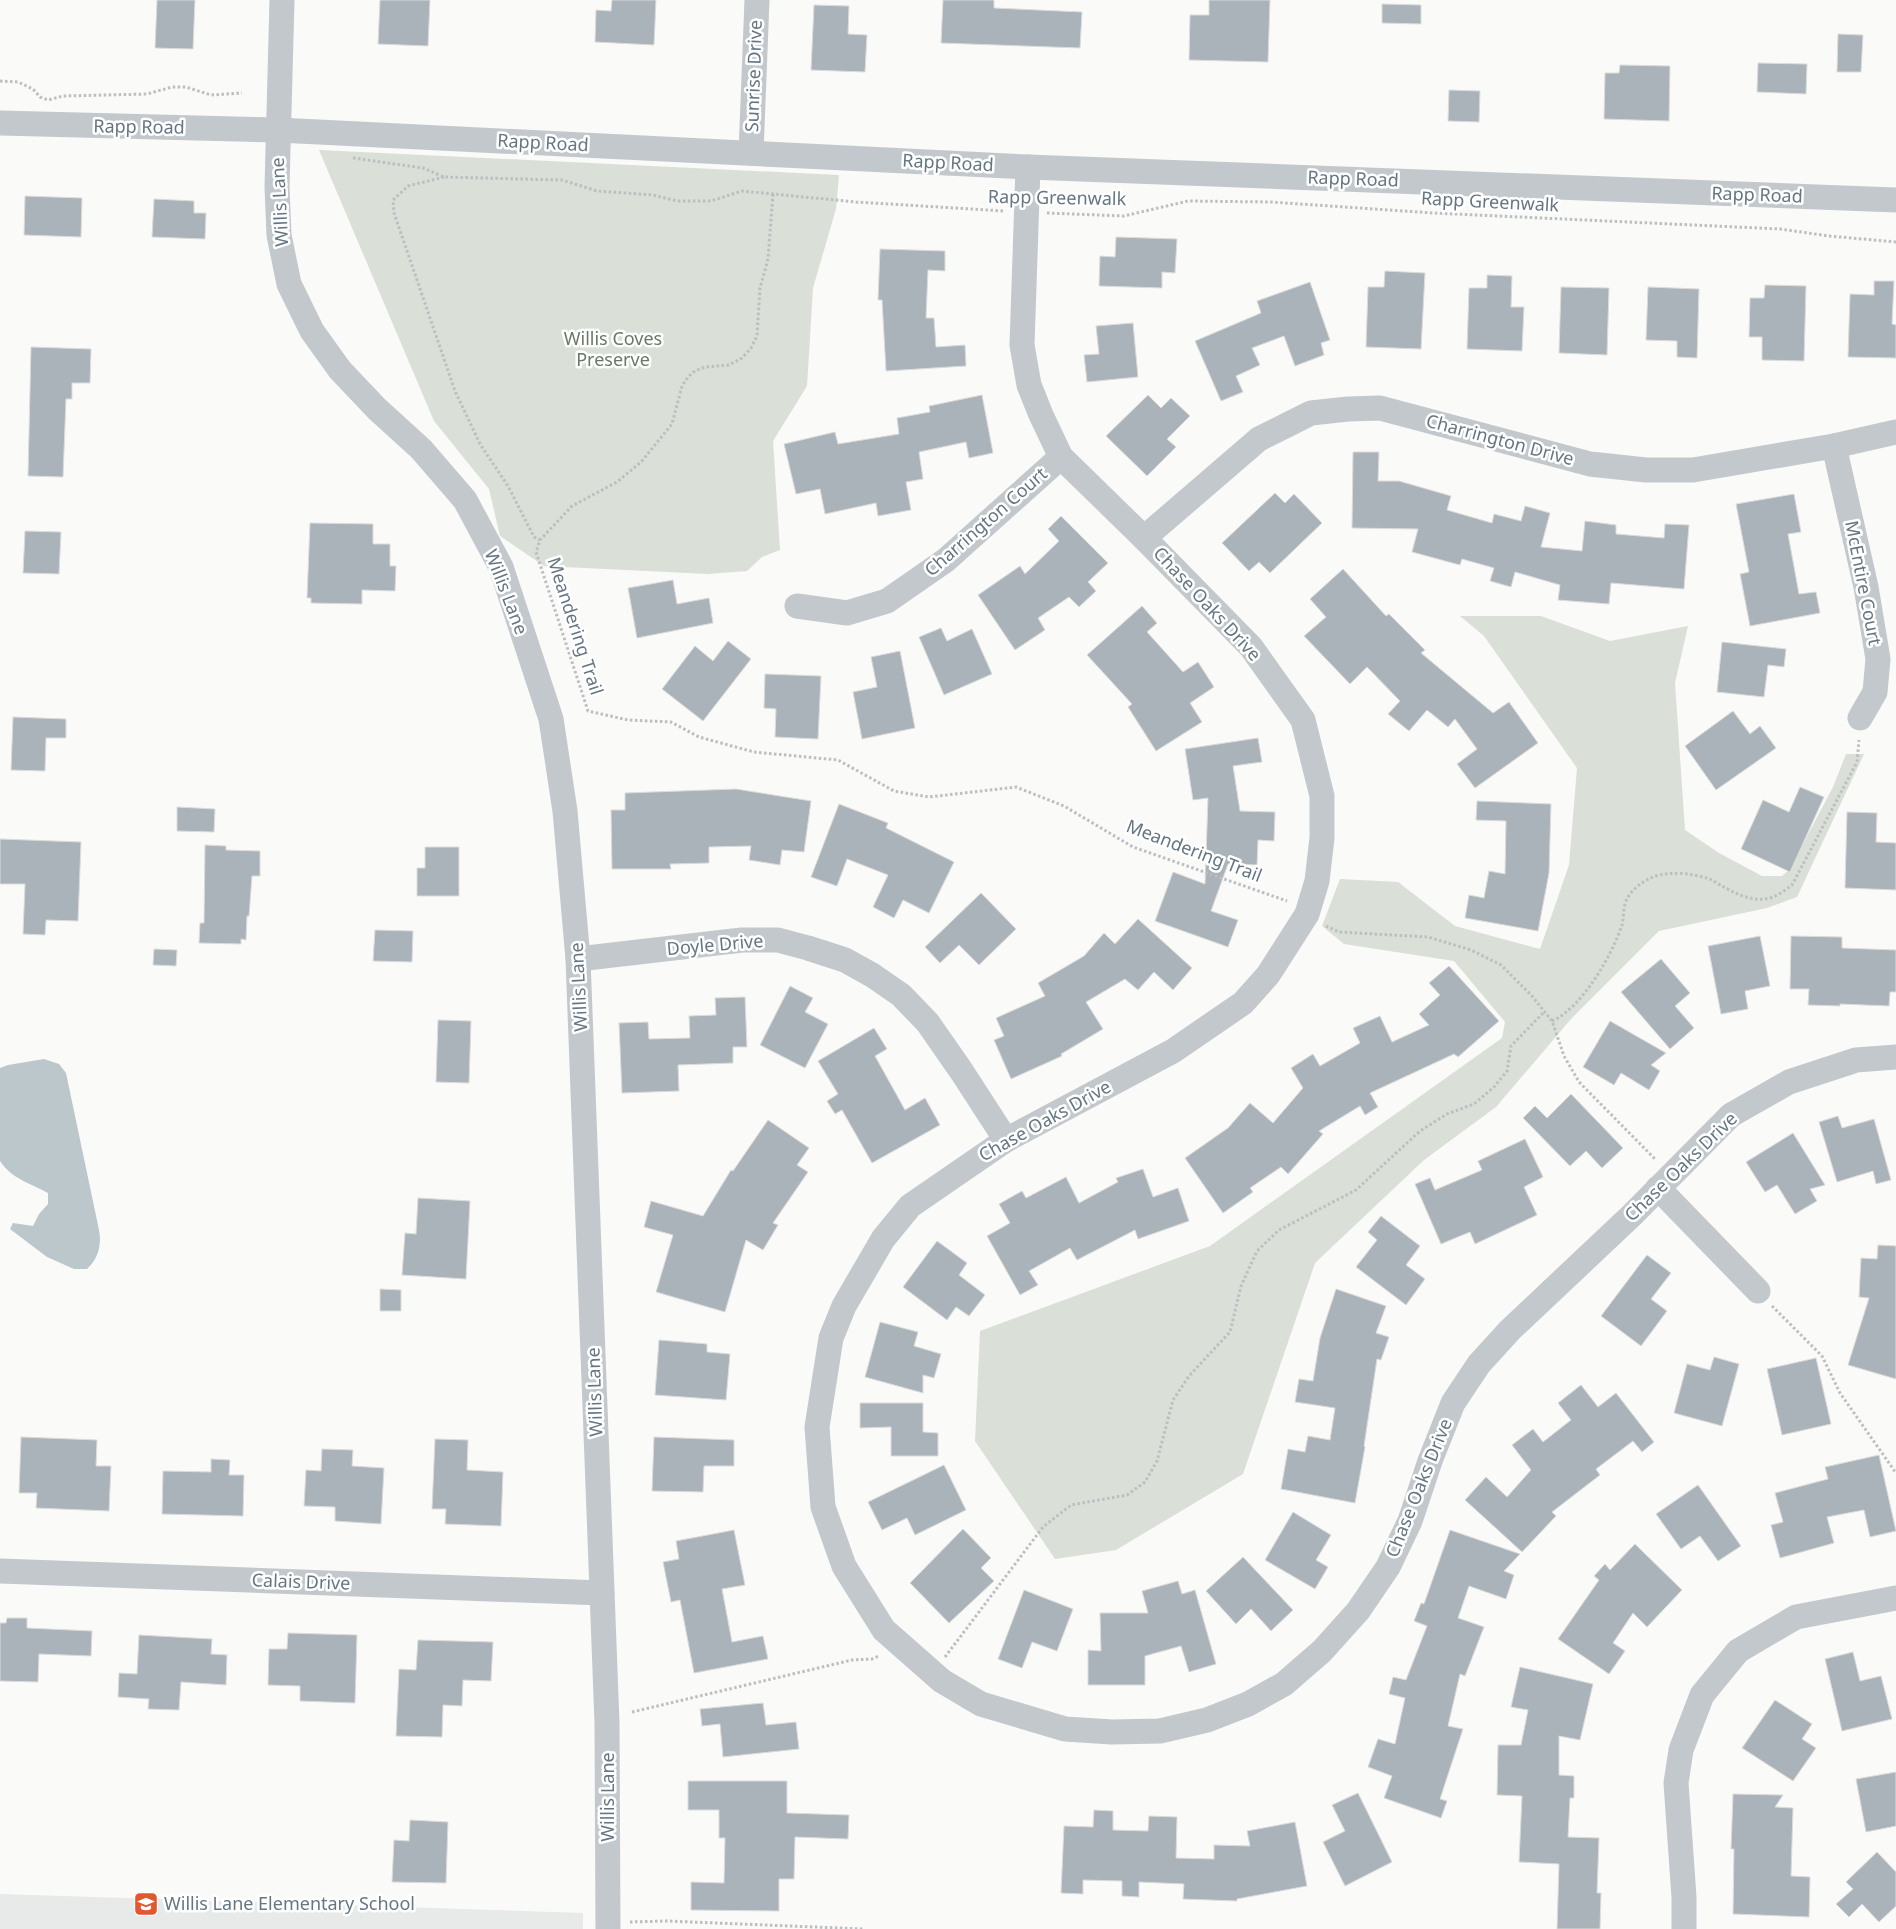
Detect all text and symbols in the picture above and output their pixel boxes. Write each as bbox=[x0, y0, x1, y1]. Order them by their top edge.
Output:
street label: Sunrise Drive bbox=[739, 19, 767, 132]
street label: Rapp Road bbox=[93, 113, 185, 139]
street label: Rapp Road bbox=[497, 128, 589, 156]
street label: Rapp Road bbox=[902, 148, 994, 176]
street label: Willis Lane bbox=[265, 157, 293, 247]
street label: Rapp Road bbox=[1307, 164, 1399, 192]
street label: Rapp Road bbox=[1711, 180, 1803, 208]
street label: Rapp Greenwalk bbox=[988, 184, 1127, 210]
street label: Rapp Greenwalk bbox=[1420, 185, 1560, 217]
park label: Willis Coves Preserve bbox=[564, 326, 662, 371]
street label: Charrington Drive bbox=[1424, 408, 1577, 470]
street label: Charrington Court bbox=[919, 461, 1052, 581]
street label: McEntire Court bbox=[1840, 518, 1888, 648]
street label: Chase Oaks Drive bbox=[1149, 541, 1267, 665]
street label: Willis Lane bbox=[480, 546, 534, 638]
street label: Meandering Trail bbox=[542, 554, 610, 698]
street label: Meandering Trail bbox=[1123, 813, 1266, 887]
street label: Doyle Drive bbox=[666, 928, 764, 960]
street label: Willis Lane bbox=[564, 942, 592, 1032]
street label: Chase Oaks Drive bbox=[974, 1074, 1115, 1166]
street label: Chase Oaks Drive bbox=[1619, 1106, 1742, 1226]
street label: Willis Lane bbox=[580, 1347, 608, 1437]
street label: Chase Oaks Drive bbox=[1379, 1415, 1457, 1561]
street label: Calais Drive bbox=[251, 1567, 351, 1595]
street label: Willis Lane bbox=[595, 1752, 619, 1842]
school or university icon: Willis Lane Elementary School bbox=[133, 1891, 159, 1917]
place label: Willis Lane Elementary School bbox=[164, 1891, 415, 1915]

